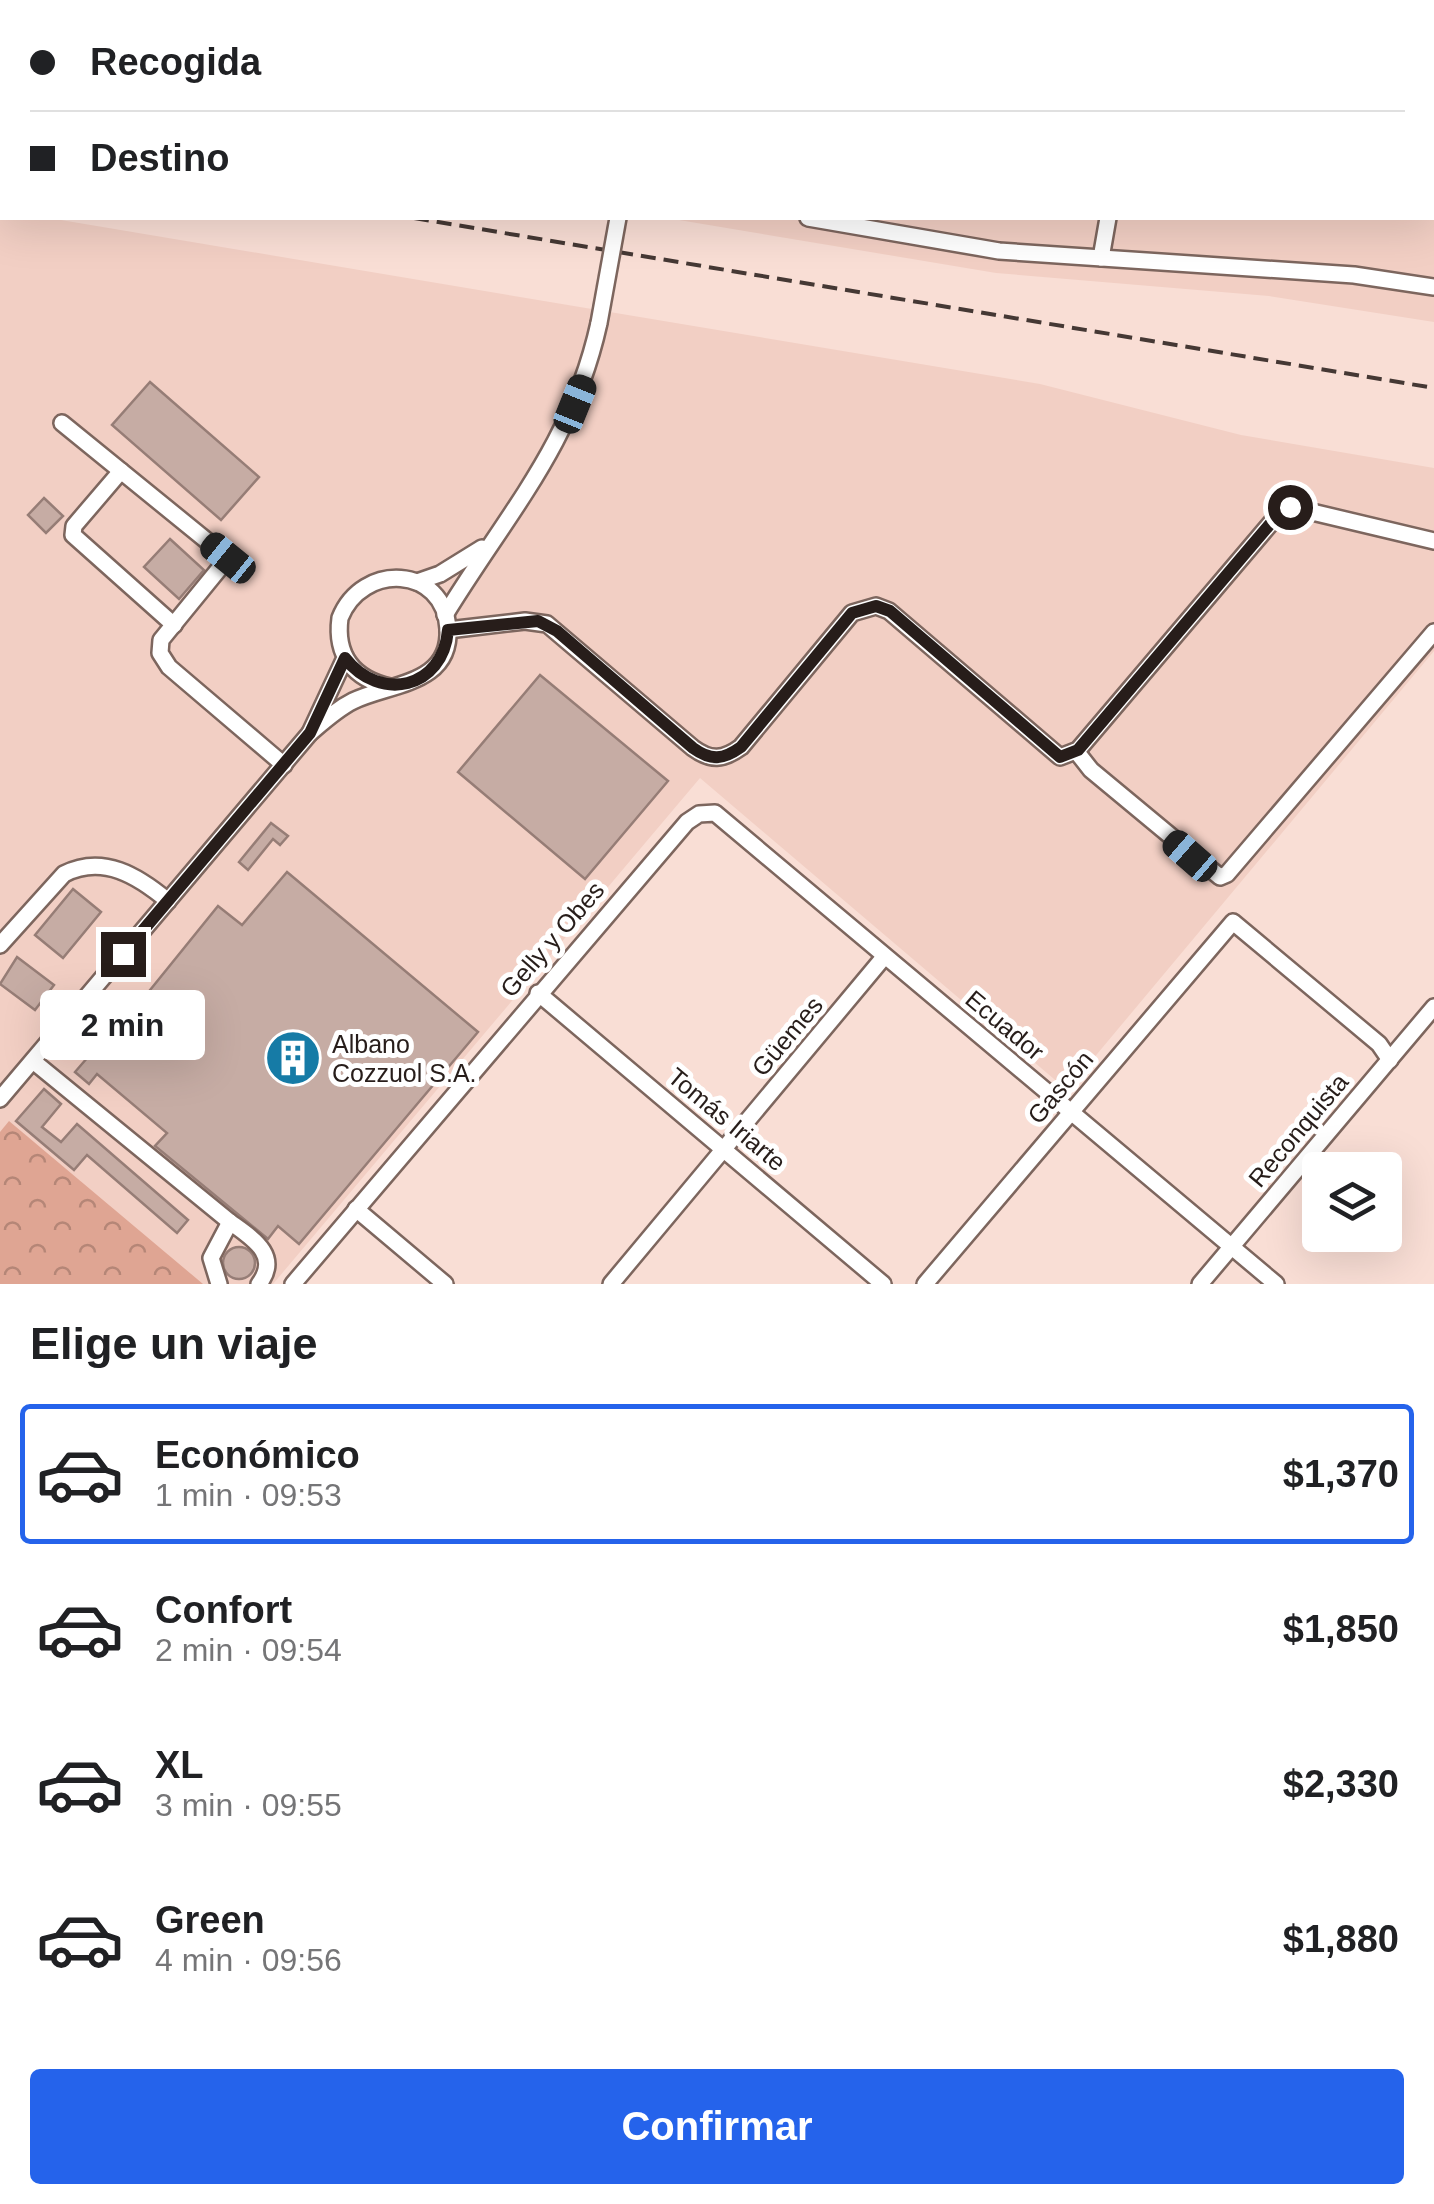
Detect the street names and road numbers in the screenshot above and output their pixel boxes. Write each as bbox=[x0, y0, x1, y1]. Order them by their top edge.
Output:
street label: Gelly y Obes bbox=[494, 876, 610, 1002]
street label: Ecuador bbox=[960, 984, 1050, 1066]
street label: Güemes bbox=[746, 991, 828, 1081]
street label: Gascón bbox=[1022, 1045, 1098, 1129]
street label: Tomás Iriarte bbox=[663, 1062, 791, 1176]
street label: Reconquista bbox=[1243, 1068, 1353, 1192]

